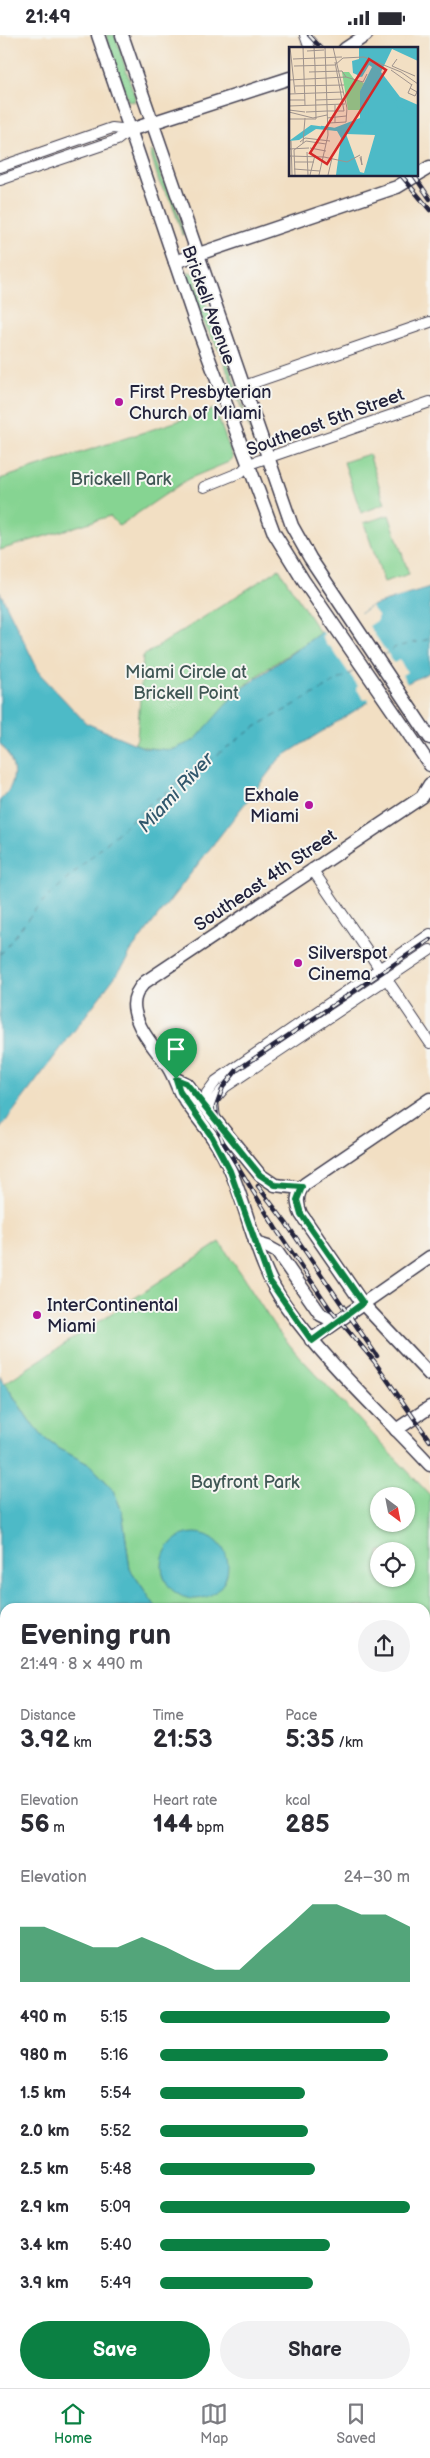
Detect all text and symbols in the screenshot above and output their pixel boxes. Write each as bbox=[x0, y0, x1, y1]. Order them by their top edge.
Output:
text: 21:49 bbox=[25, 6, 71, 29]
inset map bbox=[289, 47, 418, 176]
street label: Brickell Avenue bbox=[177, 243, 240, 368]
place label: First Presbyterian Church of Miami bbox=[129, 382, 272, 424]
street label: Southeast 5th Street bbox=[243, 384, 407, 461]
marker: First Presbyterian Church of Miami bbox=[113, 396, 125, 408]
park label: Brickell Park bbox=[71, 469, 172, 490]
park label: Miami Circle at Brickell Point bbox=[125, 662, 247, 704]
water label: Miami River bbox=[133, 748, 219, 838]
place label: Exhale Miami bbox=[244, 785, 299, 827]
marker: Exhale Miami bbox=[303, 799, 315, 811]
street label: Southeast 4th Street bbox=[190, 825, 341, 936]
place label: Silverspot Cinema bbox=[308, 943, 388, 985]
marker: Silverspot Cinema bbox=[292, 957, 304, 969]
pin bbox=[155, 1028, 197, 1079]
icon: arrive bbox=[162, 1035, 190, 1063]
place label: InterContinental Miami bbox=[47, 1295, 178, 1337]
marker: InterContinental Miami bbox=[31, 1309, 43, 1321]
park label: Bayfront Park bbox=[190, 1472, 300, 1493]
north arrow bbox=[370, 1487, 415, 1533]
map controls bbox=[370, 1487, 415, 1587]
button: locate bbox=[370, 1542, 415, 1587]
text: Evening run bbox=[20, 1619, 171, 1652]
button: share bbox=[358, 1620, 410, 1672]
text: 21:49 · 8 × 490 m bbox=[20, 1655, 143, 1674]
text: Distance bbox=[20, 1707, 76, 1724]
text: Time bbox=[153, 1707, 184, 1724]
text: Pace bbox=[285, 1707, 317, 1724]
text: 3.92 bbox=[20, 1724, 70, 1755]
text: 21:53 bbox=[153, 1724, 213, 1755]
text: 5:35 bbox=[285, 1724, 335, 1755]
text: km bbox=[70, 1734, 92, 1751]
text: /km bbox=[335, 1734, 363, 1751]
text: Elevation bbox=[20, 1792, 78, 1809]
text: Heart rate bbox=[153, 1792, 217, 1809]
text: kcal bbox=[285, 1792, 310, 1809]
text: 56 bbox=[20, 1809, 50, 1840]
text: 144 bbox=[153, 1809, 193, 1840]
text: 285 bbox=[285, 1809, 330, 1840]
text: m bbox=[50, 1819, 65, 1836]
text: bpm bbox=[193, 1819, 224, 1836]
text: Elevation bbox=[20, 1868, 87, 1887]
text: 24–30 m bbox=[344, 1868, 410, 1887]
text: 490 m bbox=[20, 2008, 67, 2027]
text: 5:15 bbox=[100, 2008, 128, 2027]
text: 980 m bbox=[20, 2046, 67, 2065]
text: 5:16 bbox=[100, 2046, 128, 2065]
text: 1.5 km bbox=[20, 2084, 66, 2103]
text: 5:54 bbox=[100, 2084, 131, 2103]
text: 2.0 km bbox=[20, 2122, 69, 2141]
text: 5:52 bbox=[100, 2122, 131, 2141]
text: 2.5 km bbox=[20, 2160, 69, 2179]
text: 5:48 bbox=[100, 2160, 132, 2179]
text: 2.9 km bbox=[20, 2198, 69, 2217]
text: 5:09 bbox=[100, 2198, 131, 2217]
text: 3.4 km bbox=[20, 2236, 69, 2255]
text: 5:40 bbox=[100, 2236, 132, 2255]
text: 3.9 km bbox=[20, 2274, 69, 2293]
text: 5:49 bbox=[100, 2274, 131, 2293]
button: Save bbox=[20, 2321, 210, 2379]
button: Share bbox=[220, 2321, 410, 2379]
tab: Home bbox=[54, 2400, 92, 2447]
tab: Map bbox=[200, 2400, 228, 2447]
tab: Saved bbox=[337, 2400, 376, 2447]

